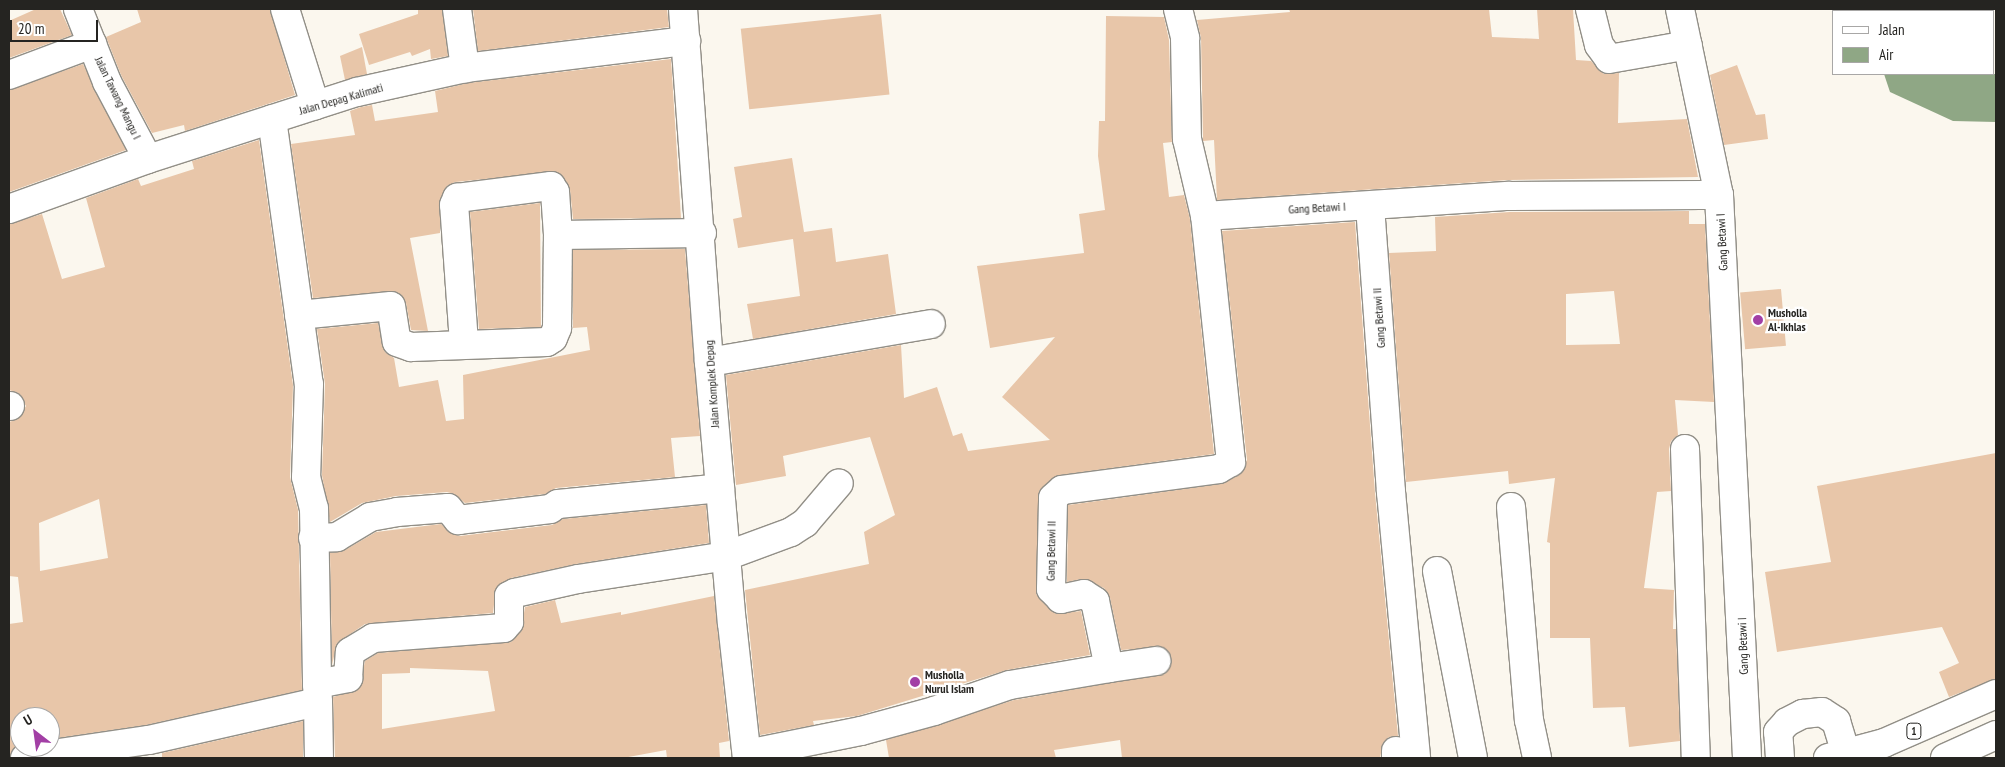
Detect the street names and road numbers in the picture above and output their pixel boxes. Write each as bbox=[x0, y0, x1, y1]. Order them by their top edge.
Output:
street label: Jalan Tawang Mangu I bbox=[92, 54, 144, 142]
street label: Jalan Depag Kalimati bbox=[297, 80, 385, 118]
street label: Gang Betawi I bbox=[1288, 199, 1346, 217]
street label: Gang Betawi I bbox=[1713, 213, 1731, 271]
street label: Gang Betawi II bbox=[1370, 287, 1388, 349]
street label: Jalan Komplek Depag bbox=[702, 340, 722, 428]
street label: Gang Betawi II bbox=[1043, 521, 1059, 581]
street label: Gang Betawi I bbox=[1735, 617, 1751, 675]
road number: 1 bbox=[1905, 722, 1923, 739]

